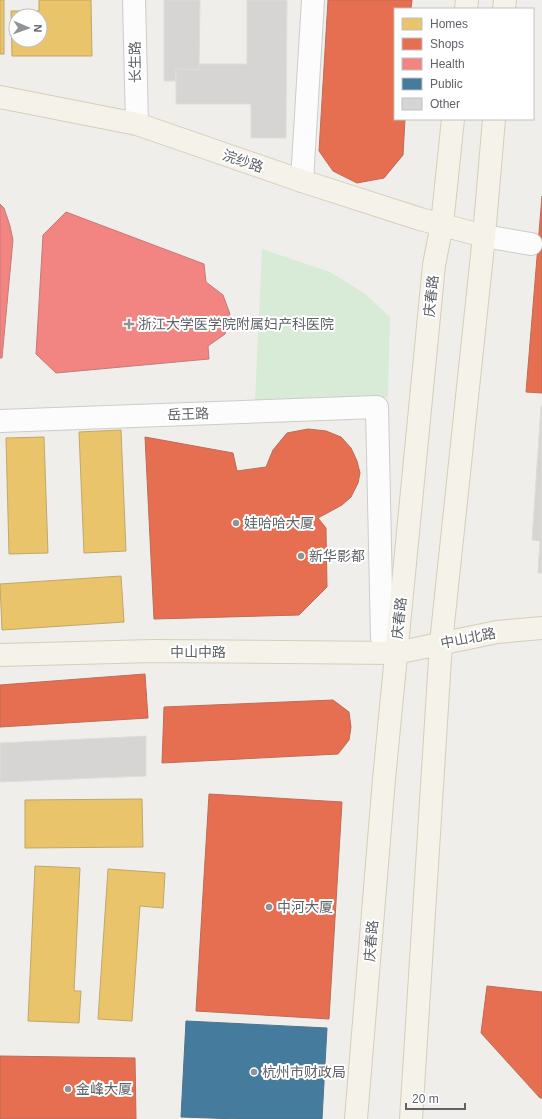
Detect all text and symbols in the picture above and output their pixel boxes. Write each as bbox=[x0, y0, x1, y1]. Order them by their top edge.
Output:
north arrow bbox=[8, 8, 48, 48]
legend bbox=[394, 8, 534, 120]
text: Homes bbox=[430, 17, 468, 31]
text: N bbox=[32, 24, 44, 33]
text: Shops bbox=[430, 37, 464, 51]
street label: 长生路 bbox=[127, 41, 143, 83]
text: Health bbox=[430, 57, 465, 71]
text: Public bbox=[430, 77, 463, 91]
text: Other bbox=[430, 97, 460, 111]
street label: 浣纱路 bbox=[221, 147, 265, 175]
street label: 庆春路 bbox=[421, 274, 441, 318]
place label: 浙江大学医学院附属妇产科医院 bbox=[138, 316, 334, 332]
marker: 浙江大学医学院附属妇产科医院 bbox=[123, 318, 135, 330]
street label: 岳王路 bbox=[167, 405, 209, 423]
place label: 娃哈哈大厦 bbox=[244, 515, 314, 531]
marker: 娃哈哈大厦 bbox=[231, 518, 241, 528]
place label: 新华影都 bbox=[309, 548, 365, 564]
marker: 新华影都 bbox=[296, 551, 306, 561]
street label: 庆春路 bbox=[389, 596, 409, 640]
street label: 中山北路 bbox=[439, 625, 497, 651]
street label: 中山中路 bbox=[170, 644, 226, 660]
place label: 中河大厦 bbox=[277, 899, 333, 915]
marker: 中河大厦 bbox=[264, 902, 274, 912]
street label: 庆春路 bbox=[361, 919, 381, 963]
place label: 杭州市财政局 bbox=[262, 1064, 346, 1080]
marker: 杭州市财政局 bbox=[249, 1067, 259, 1077]
place label: 金峰大厦 bbox=[76, 1081, 132, 1097]
marker: 金峰大厦 bbox=[63, 1084, 73, 1094]
scale bar bbox=[406, 1085, 465, 1111]
text: 20 m bbox=[412, 1092, 439, 1106]

